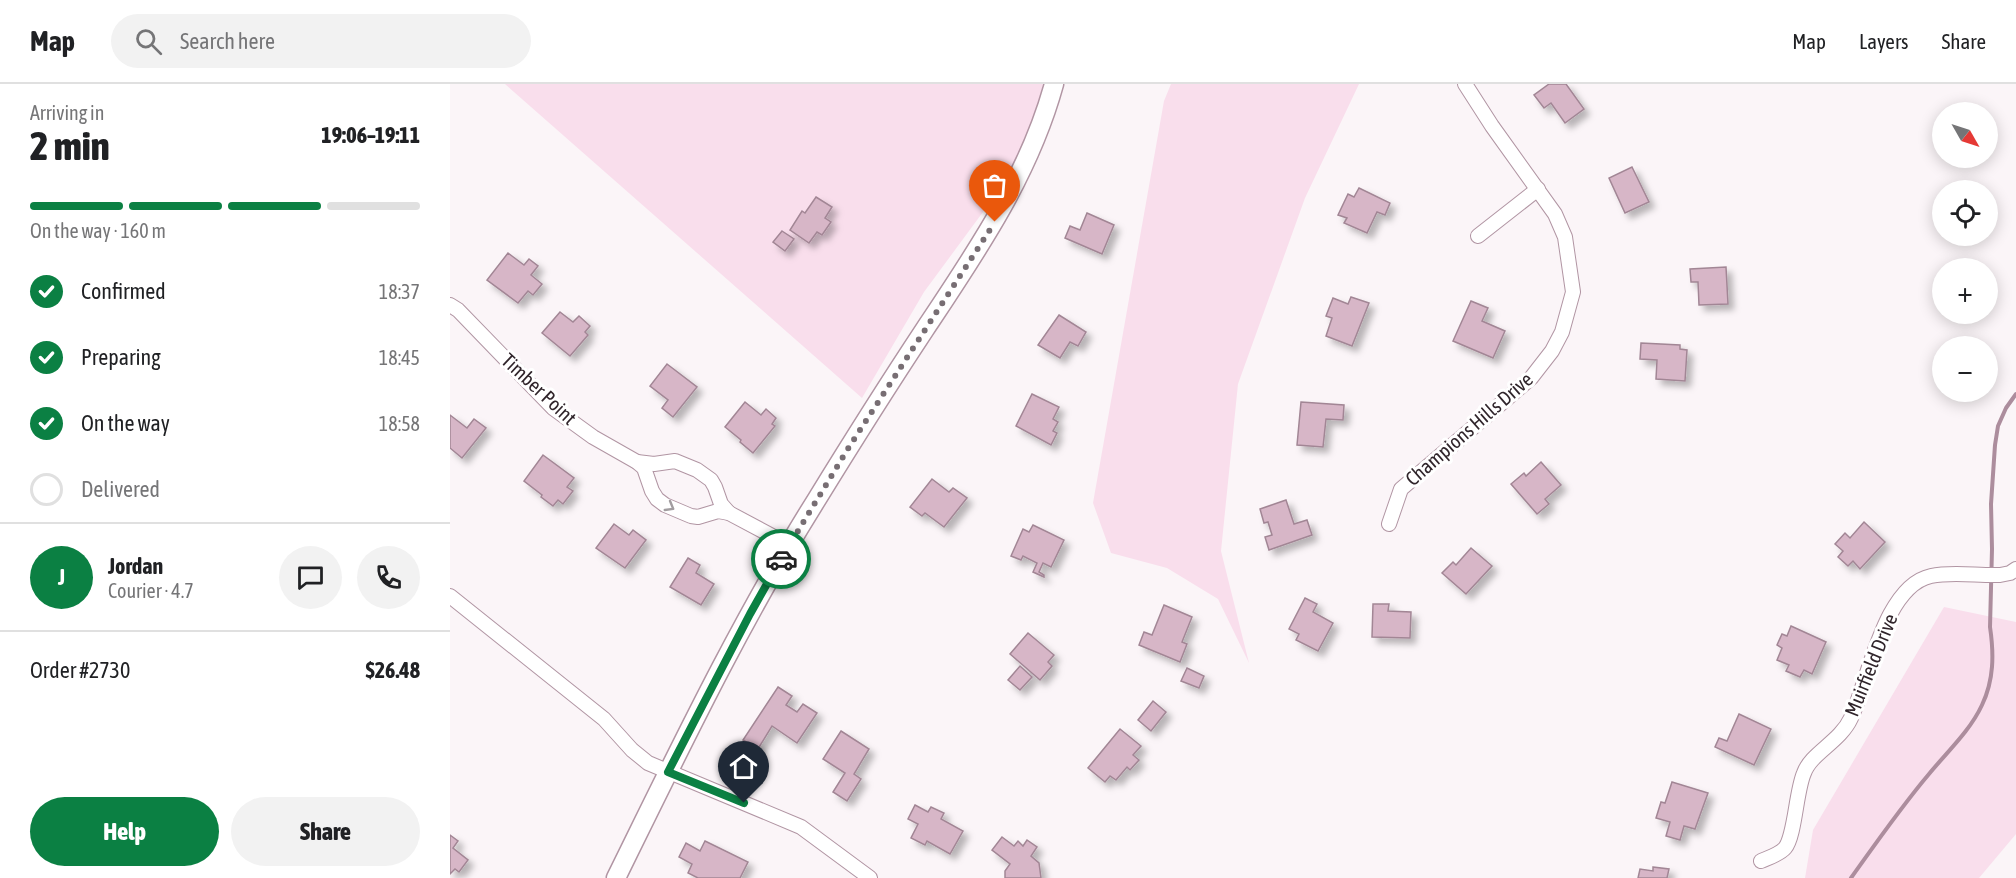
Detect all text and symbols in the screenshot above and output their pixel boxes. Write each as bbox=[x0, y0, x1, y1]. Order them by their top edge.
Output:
search box bbox=[111, 14, 531, 68]
text: Map bbox=[30, 25, 75, 57]
icon: search bbox=[132, 25, 165, 58]
text: Search here bbox=[180, 28, 275, 54]
text: Map bbox=[1792, 29, 1826, 53]
text: Layers bbox=[1859, 29, 1909, 53]
text: Share bbox=[1942, 29, 1986, 53]
text: Arriving in bbox=[30, 101, 104, 124]
north arrow bbox=[1932, 102, 1998, 168]
map controls bbox=[1932, 102, 1998, 402]
text: 19:06–19:11 bbox=[321, 122, 420, 148]
text: 2 min bbox=[30, 124, 110, 168]
pin bbox=[969, 160, 1020, 222]
icon: bag bbox=[978, 169, 1011, 202]
button: locate bbox=[1932, 180, 1998, 246]
text: On the way · 160 m bbox=[30, 219, 166, 242]
button: + bbox=[1932, 258, 1998, 324]
icon: check bbox=[30, 275, 63, 308]
text: Confirmed bbox=[81, 278, 166, 304]
text: 18:37 bbox=[379, 280, 420, 303]
button: − bbox=[1932, 336, 1998, 402]
icon: check bbox=[30, 341, 63, 374]
text: Preparing bbox=[81, 344, 161, 370]
text: 18:45 bbox=[379, 346, 420, 369]
street label: Timber Point bbox=[497, 348, 582, 429]
street label: Champions Hills Drive bbox=[1400, 367, 1537, 490]
icon: check bbox=[30, 407, 63, 440]
text: On the way bbox=[81, 410, 170, 436]
text: 18:58 bbox=[379, 412, 420, 435]
text: Delivered bbox=[81, 476, 160, 502]
one-way arrow bbox=[664, 500, 674, 511]
courier bbox=[751, 529, 811, 589]
icon: car bbox=[765, 543, 798, 576]
button: chat bbox=[279, 546, 342, 609]
button: phone bbox=[357, 546, 420, 609]
text: Jordan bbox=[108, 553, 163, 579]
text: J bbox=[58, 564, 65, 590]
text: Courier · 4.7 bbox=[108, 579, 194, 602]
street label: Muirfield Drive bbox=[1840, 610, 1902, 720]
text: Order #2730 bbox=[30, 657, 130, 683]
text: $26.48 bbox=[365, 657, 420, 683]
pin bbox=[718, 741, 769, 803]
icon: home bbox=[727, 750, 760, 783]
button: Help bbox=[30, 797, 219, 866]
button: Share bbox=[231, 797, 420, 866]

